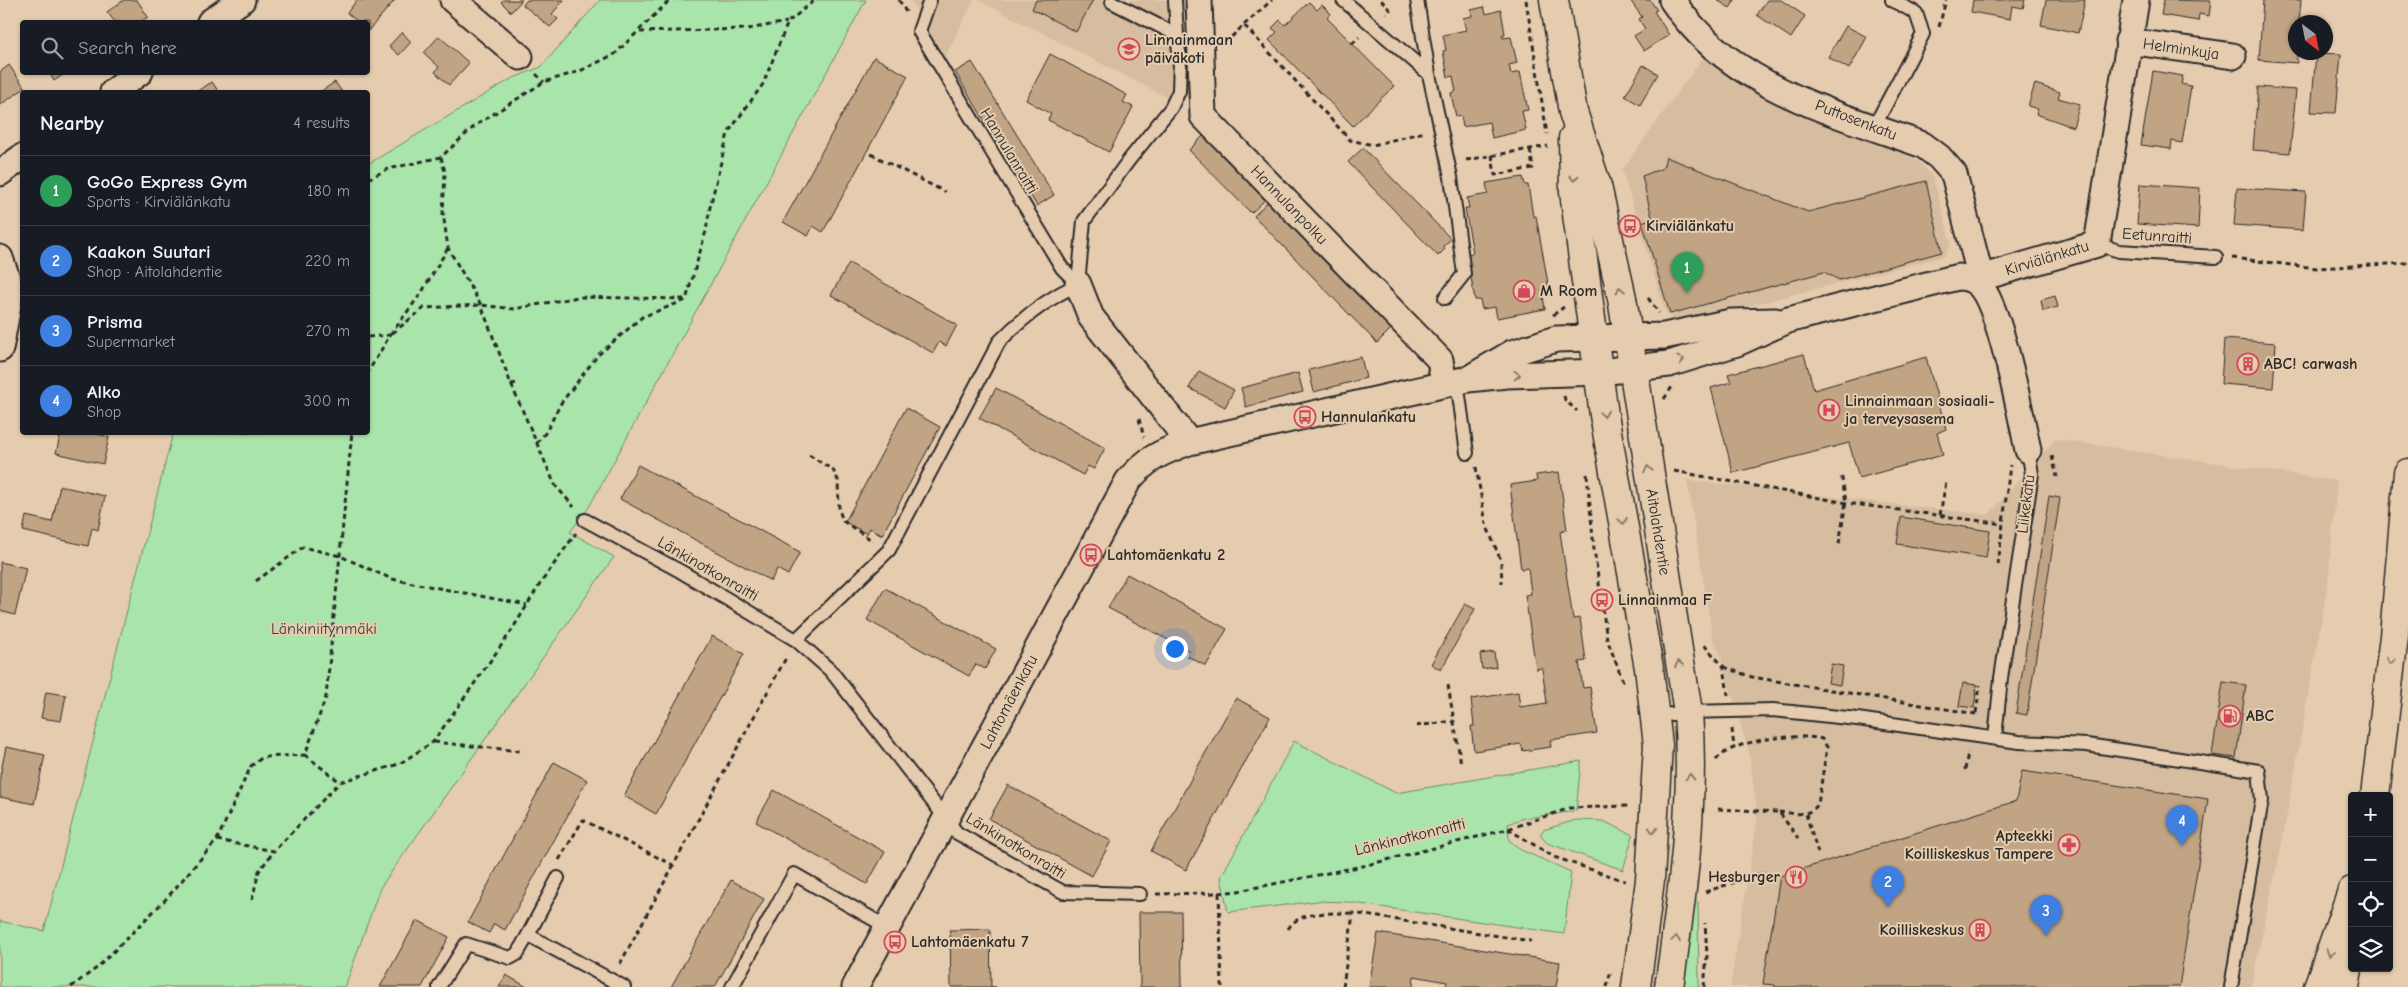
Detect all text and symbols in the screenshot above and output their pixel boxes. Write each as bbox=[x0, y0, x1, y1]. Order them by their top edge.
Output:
north arrow bbox=[2288, 15, 2333, 60]
search box bbox=[20, 20, 370, 75]
place label: Linnainmaan päiväkoti bbox=[1145, 31, 1233, 67]
icon: search bbox=[38, 34, 66, 62]
street label: Helminkuja bbox=[2142, 35, 2220, 63]
text: Search here bbox=[78, 37, 177, 59]
school or university icon: Linnainmaan päiväkoti bbox=[1117, 37, 1141, 61]
street label: Puttosenkatu bbox=[1813, 96, 1899, 144]
street label: Hannulanraitti bbox=[976, 105, 1042, 197]
text: Nearby bbox=[40, 111, 104, 135]
text: 4 results bbox=[293, 114, 350, 132]
street label: Hannulanpolku bbox=[1247, 162, 1331, 248]
text: GoGo Express Gym bbox=[87, 171, 247, 193]
one-way arrow bbox=[1568, 174, 1579, 182]
text: 1 bbox=[53, 182, 59, 200]
text: 180 m bbox=[307, 182, 350, 200]
text: Sports · Kirviälänkatu bbox=[87, 193, 230, 211]
bus stop icon: Kirviälänkatu bbox=[1618, 214, 1642, 238]
place label: Kirviälänkatu bbox=[1646, 217, 1734, 235]
street label: Eetunraitti bbox=[2121, 225, 2193, 247]
street label: Kirviälänkatu bbox=[2003, 237, 2091, 279]
text: Kaakon Suutari bbox=[87, 241, 211, 263]
text: 2 bbox=[52, 252, 60, 270]
text: 220 m bbox=[305, 252, 350, 270]
pin: 1 bbox=[1671, 252, 1703, 293]
text: Shop · Aitolahdentie bbox=[87, 263, 222, 281]
shop icon: M Room bbox=[1512, 279, 1536, 303]
place label: M Room bbox=[1540, 282, 1597, 300]
one-way arrow bbox=[1615, 285, 1626, 294]
text: Prisma bbox=[87, 311, 143, 333]
text: 3 bbox=[52, 322, 60, 340]
text: 270 m bbox=[306, 322, 350, 340]
text: Supermarket bbox=[87, 333, 175, 351]
building icon: ABC! carwash bbox=[2236, 352, 2260, 376]
place label: ABC! carwash bbox=[2264, 355, 2358, 373]
one-way arrow bbox=[1677, 356, 1685, 366]
one-way arrow bbox=[1513, 369, 1521, 380]
text: Alko bbox=[87, 381, 121, 403]
text: 4 bbox=[52, 392, 60, 410]
text: 300 m bbox=[304, 392, 350, 410]
place label: Linnainmaan sosiaali- ja terveysasema bbox=[1843, 392, 1995, 428]
hospital icon: Linnainmaan sosiaali- ja terveysasema bbox=[1817, 398, 1841, 422]
text: Shop bbox=[87, 403, 121, 421]
bus stop icon: Hannulankatu bbox=[1293, 405, 1317, 429]
place label: Hannulankatu bbox=[1321, 408, 1416, 426]
one-way arrow bbox=[1599, 410, 1609, 419]
one-way arrow bbox=[1643, 464, 1654, 472]
street label: Liikekatu bbox=[2013, 474, 2039, 534]
street label: Aitolahdentie bbox=[1642, 487, 1674, 577]
one-way arrow bbox=[1617, 517, 1628, 526]
street label: Länkinotkonraitti bbox=[654, 533, 762, 605]
bus stop icon: Lahtomäenkatu 2 bbox=[1079, 543, 1103, 567]
place label: Lahtomäenkatu 2 bbox=[1107, 546, 1225, 564]
bus stop icon: Linnainmaa F bbox=[1590, 588, 1614, 612]
place label: Linnainmaa F bbox=[1618, 591, 1713, 609]
park label: Länkiniitynmäki bbox=[271, 620, 377, 638]
your location bbox=[1162, 636, 1188, 662]
street label: Lahtomäenkatu bbox=[977, 652, 1041, 752]
one-way arrow bbox=[2386, 657, 2397, 665]
one-way arrow bbox=[1675, 659, 1685, 668]
fuel station icon: ABC bbox=[2218, 704, 2242, 728]
place label: ABC bbox=[2246, 707, 2275, 725]
one-way arrow bbox=[1685, 773, 1695, 780]
map controls bbox=[2348, 792, 2393, 972]
button: + bbox=[2348, 792, 2393, 837]
pin: 4 bbox=[2166, 805, 2198, 846]
street label: Länkinotkonraitti bbox=[963, 809, 1069, 883]
street label: Länkinotkonraitti bbox=[1353, 815, 1467, 859]
one-way arrow bbox=[1647, 826, 1658, 834]
place label: Apteekki Koilliskeskus Tampere bbox=[1905, 827, 2053, 863]
pharmacy icon: Apteekki Koilliskeskus Tampere bbox=[2057, 833, 2081, 857]
button: − bbox=[2348, 837, 2393, 882]
restaurant icon: Hesburger bbox=[1784, 865, 1808, 889]
pin: 2 bbox=[1872, 866, 1904, 907]
place label: Hesburger bbox=[1708, 868, 1781, 886]
button: locate bbox=[2348, 882, 2393, 927]
pin: 3 bbox=[2030, 895, 2062, 936]
building icon: Koilliskeskus bbox=[1968, 918, 1992, 942]
place label: Koilliskeskus bbox=[1880, 921, 1964, 939]
button: layers bbox=[2348, 927, 2393, 972]
bus stop icon: Lahtomäenkatu 7 bbox=[883, 930, 907, 954]
place label: Lahtomäenkatu 7 bbox=[911, 933, 1029, 951]
one-way arrow bbox=[1670, 934, 1680, 943]
one-way arrow bbox=[2326, 948, 2336, 957]

